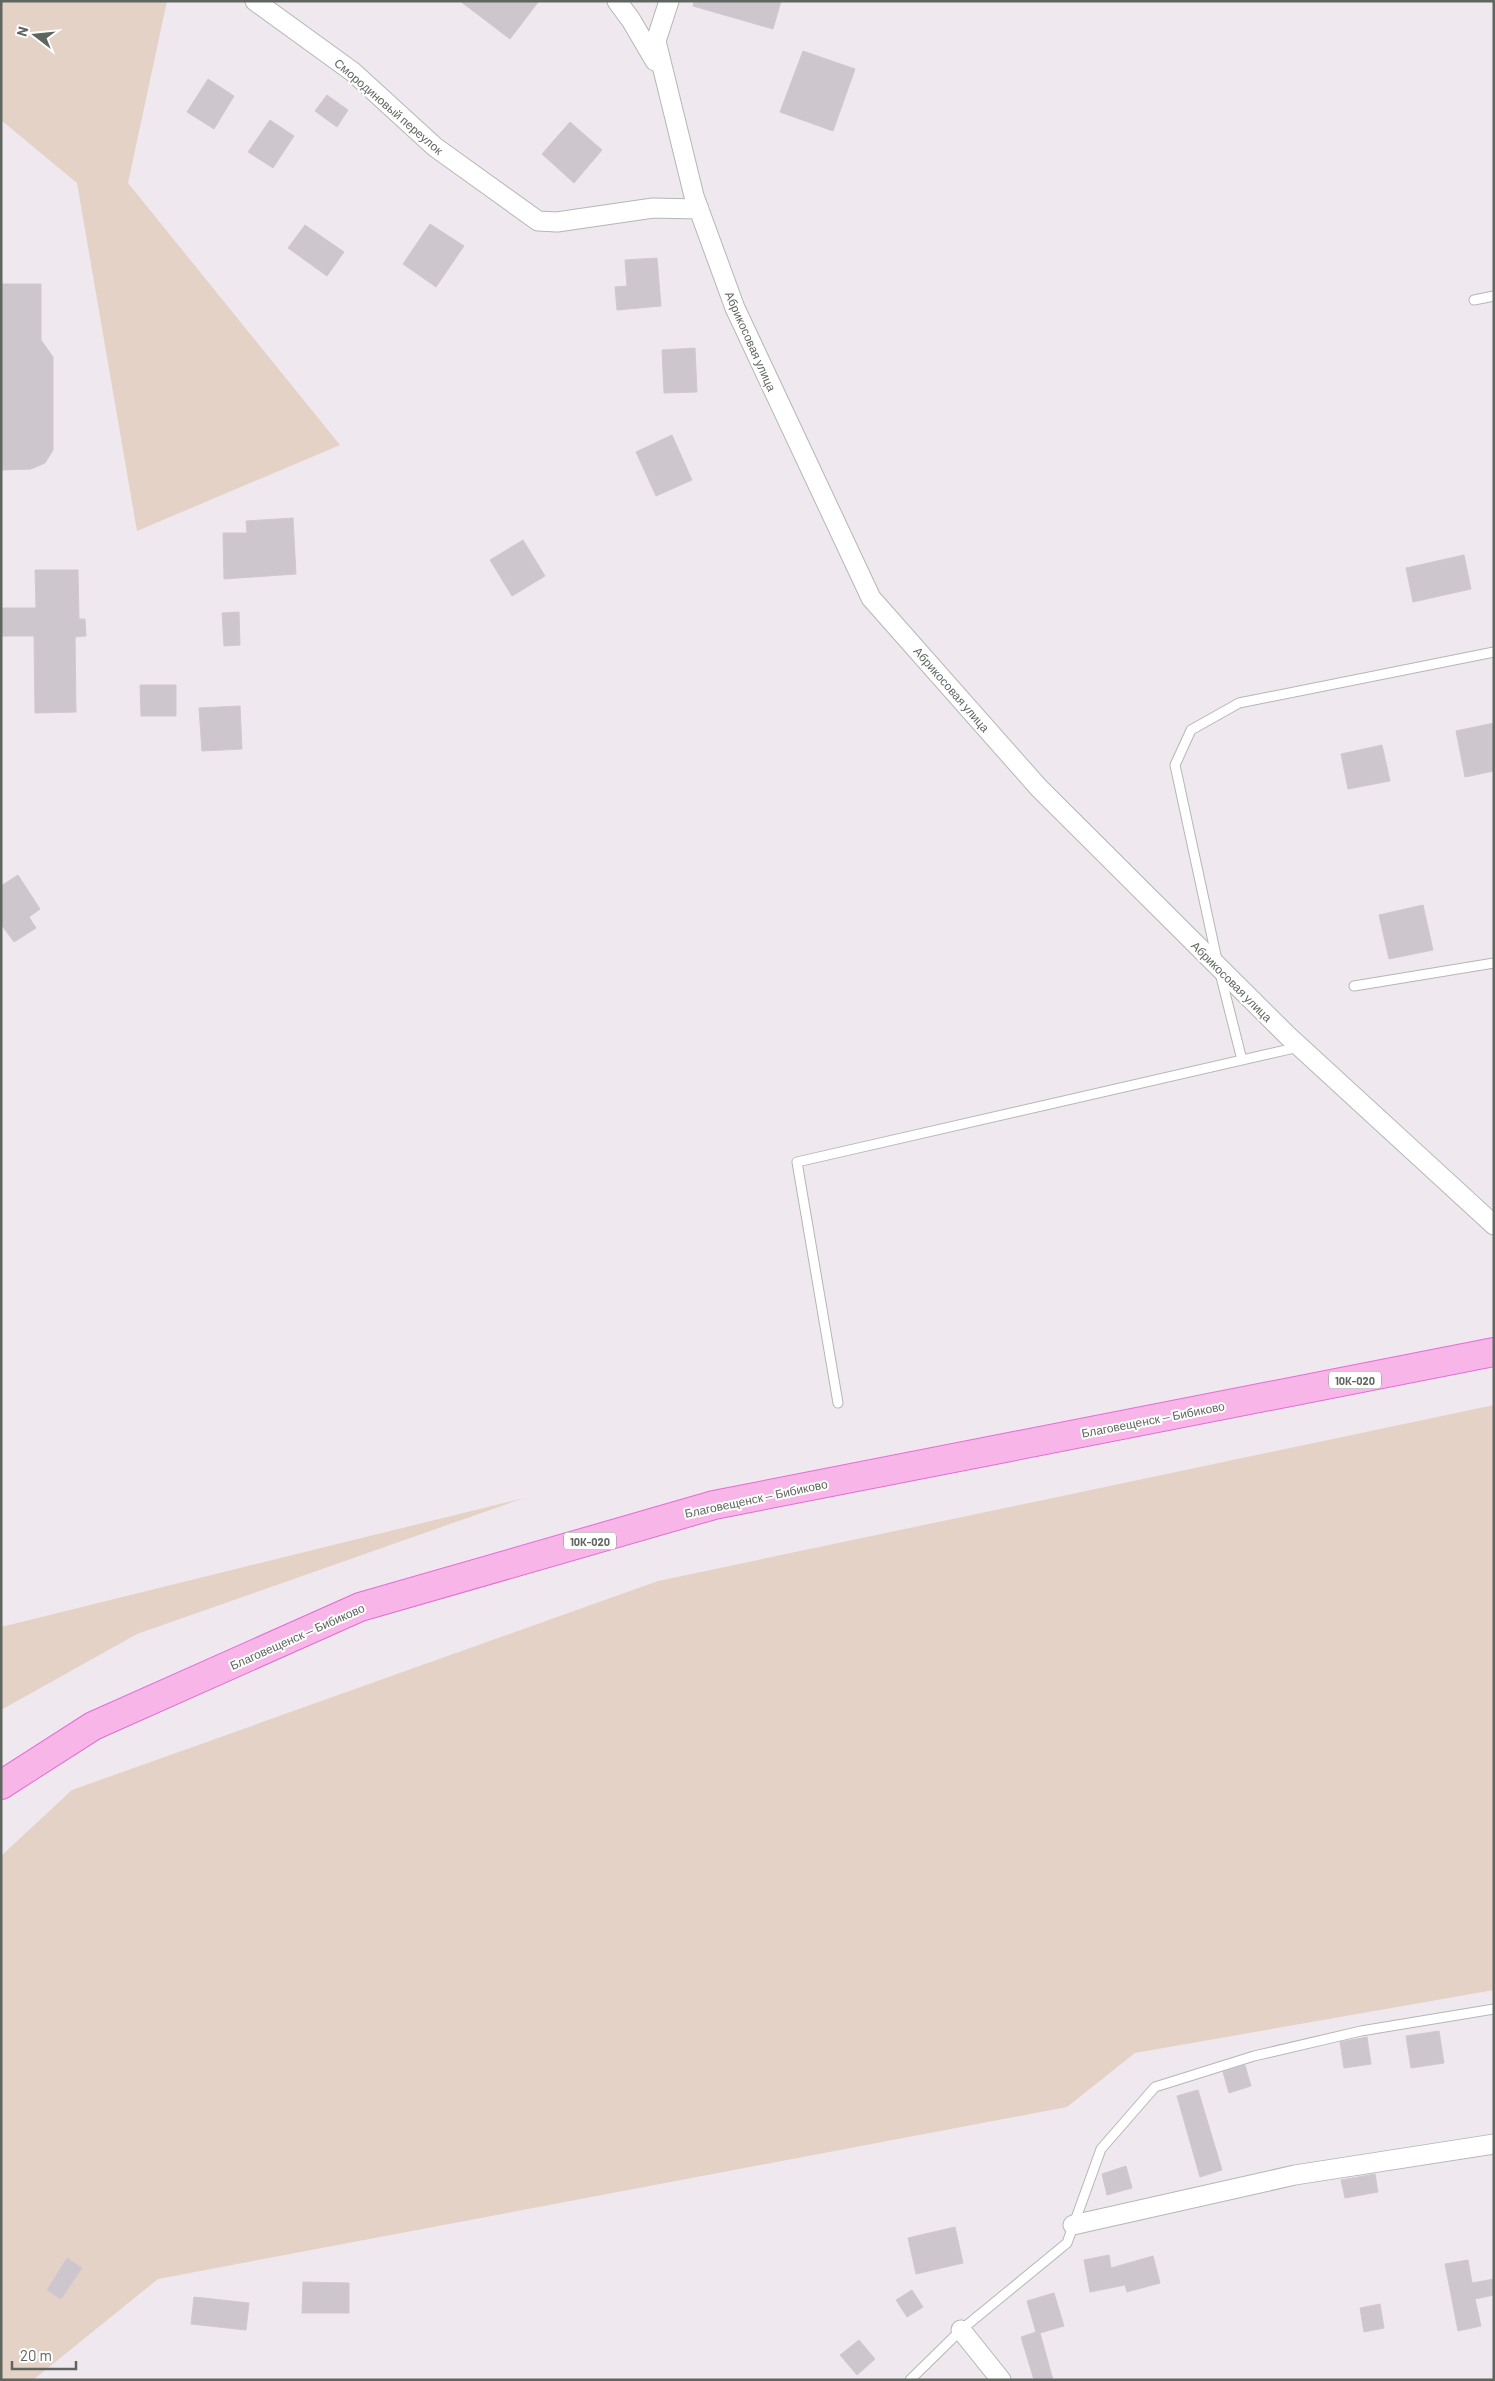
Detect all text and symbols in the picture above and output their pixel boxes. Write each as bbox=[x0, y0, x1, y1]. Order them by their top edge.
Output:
north arrow bbox=[10, 10, 60, 60]
text: N bbox=[13, 24, 31, 38]
street label: Смородиновый переулок bbox=[331, 55, 447, 158]
street label: Абрикосовая улица bbox=[722, 289, 779, 394]
street label: Абрикосовая улица bbox=[911, 644, 993, 735]
street label: Абрикосовая улица bbox=[1188, 938, 1275, 1025]
road number: 10К-020 bbox=[1329, 1372, 1381, 1388]
street label: Благовещенск — Бибиково bbox=[1080, 1398, 1226, 1441]
street label: Благовещенск — Бибиково bbox=[683, 1476, 829, 1521]
road number: 10К-020 bbox=[564, 1532, 616, 1550]
street label: Благовещенск — Бибиково bbox=[228, 1600, 367, 1673]
scale bar bbox=[12, 2338, 76, 2370]
text: 20 m bbox=[20, 2346, 52, 2364]

